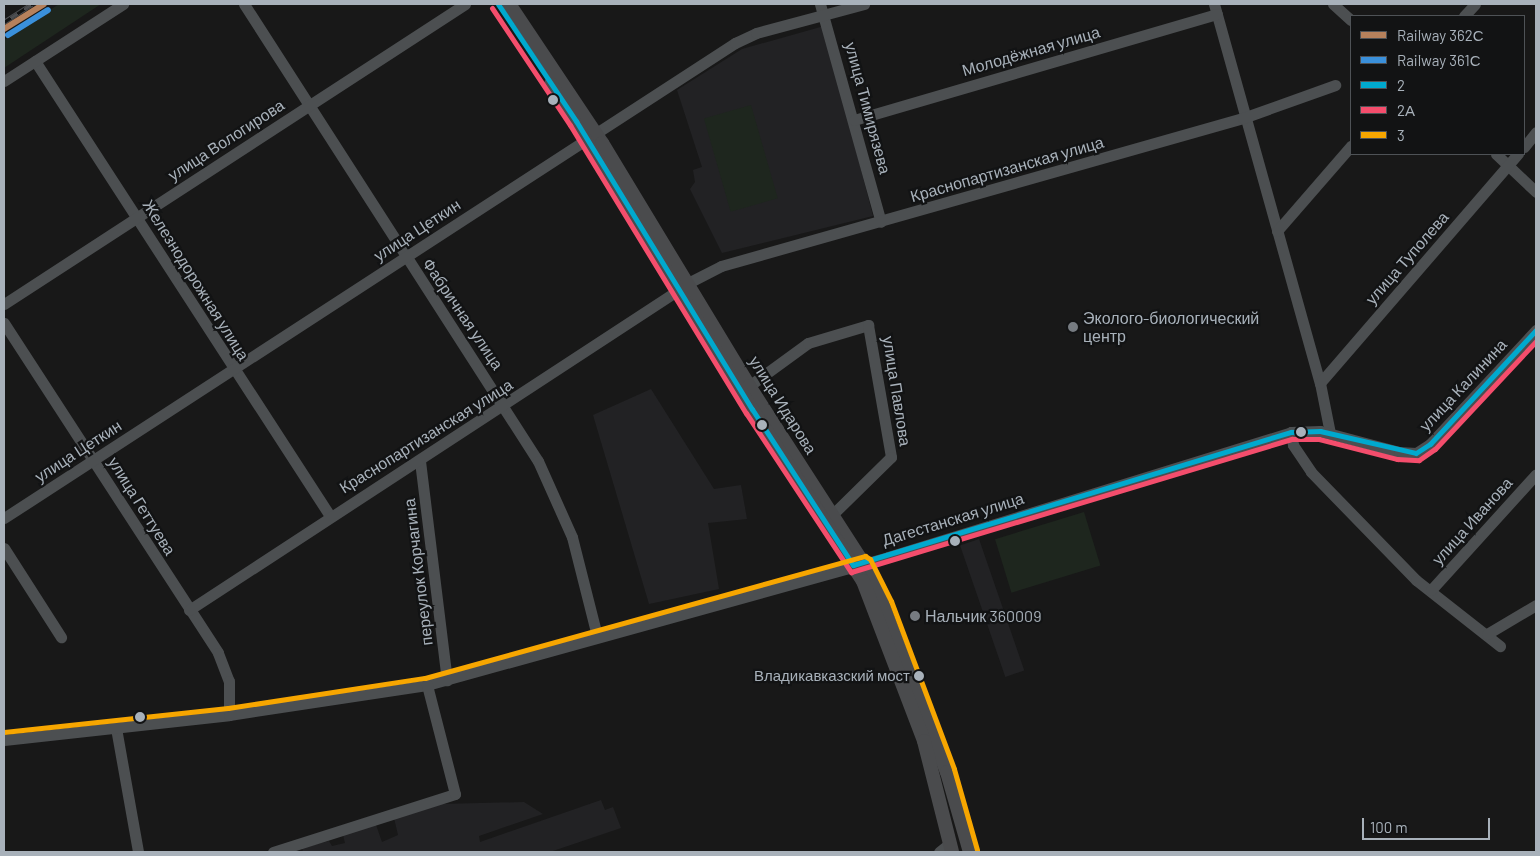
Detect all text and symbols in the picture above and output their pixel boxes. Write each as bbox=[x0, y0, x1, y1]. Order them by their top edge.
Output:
legend bbox=[1350, 15, 1525, 155]
street label: Молодёжная улица bbox=[960, 22, 1102, 80]
text: Railway 362С bbox=[1397, 26, 1484, 44]
street label: улица Тимирязева bbox=[841, 40, 895, 176]
text: Railway 361С bbox=[1397, 51, 1481, 69]
text: 2 bbox=[1397, 76, 1405, 94]
street label: улица Вологирова bbox=[164, 95, 288, 185]
unlabelled marker bbox=[548, 95, 558, 105]
text: 2А bbox=[1397, 101, 1415, 119]
text: 3 bbox=[1397, 126, 1405, 144]
street label: Краснопартизанская улица bbox=[908, 132, 1106, 206]
street label: улица Цеткин bbox=[370, 195, 464, 265]
street label: Железнодорожная улица bbox=[139, 196, 253, 364]
street label: улица Туполева bbox=[1361, 208, 1453, 308]
street label: Фабричная улица bbox=[419, 255, 507, 373]
place label: Эколого-биологический центр bbox=[1083, 308, 1259, 346]
marker: Эколого-биологический центр bbox=[1067, 321, 1079, 333]
street label: улица Павлова bbox=[879, 335, 915, 447]
street label: улица Калинина bbox=[1415, 335, 1511, 435]
street label: улица Идарова bbox=[745, 352, 821, 458]
street label: Краснопартизанская улица bbox=[336, 375, 516, 497]
street label: улица Цеткин bbox=[31, 416, 125, 486]
unlabelled marker bbox=[757, 420, 767, 430]
unlabelled marker bbox=[1296, 427, 1306, 437]
street label: улица Геттуева bbox=[104, 453, 180, 559]
street label: улица Иванова bbox=[1428, 473, 1516, 569]
street label: Дагестанская улица bbox=[880, 488, 1026, 550]
street label: переулок Корчагина bbox=[399, 497, 437, 647]
unlabelled marker bbox=[950, 536, 960, 546]
place label: Нальчик 360009 bbox=[925, 606, 1041, 626]
marker: Нальчик 360009 bbox=[909, 610, 921, 622]
place label: Владикавказский мост bbox=[754, 667, 910, 685]
marker: Владикавказский мост bbox=[914, 671, 924, 681]
unlabelled marker bbox=[135, 712, 145, 722]
scale bar bbox=[1365, 808, 1492, 840]
text: 100 m bbox=[1370, 818, 1408, 836]

